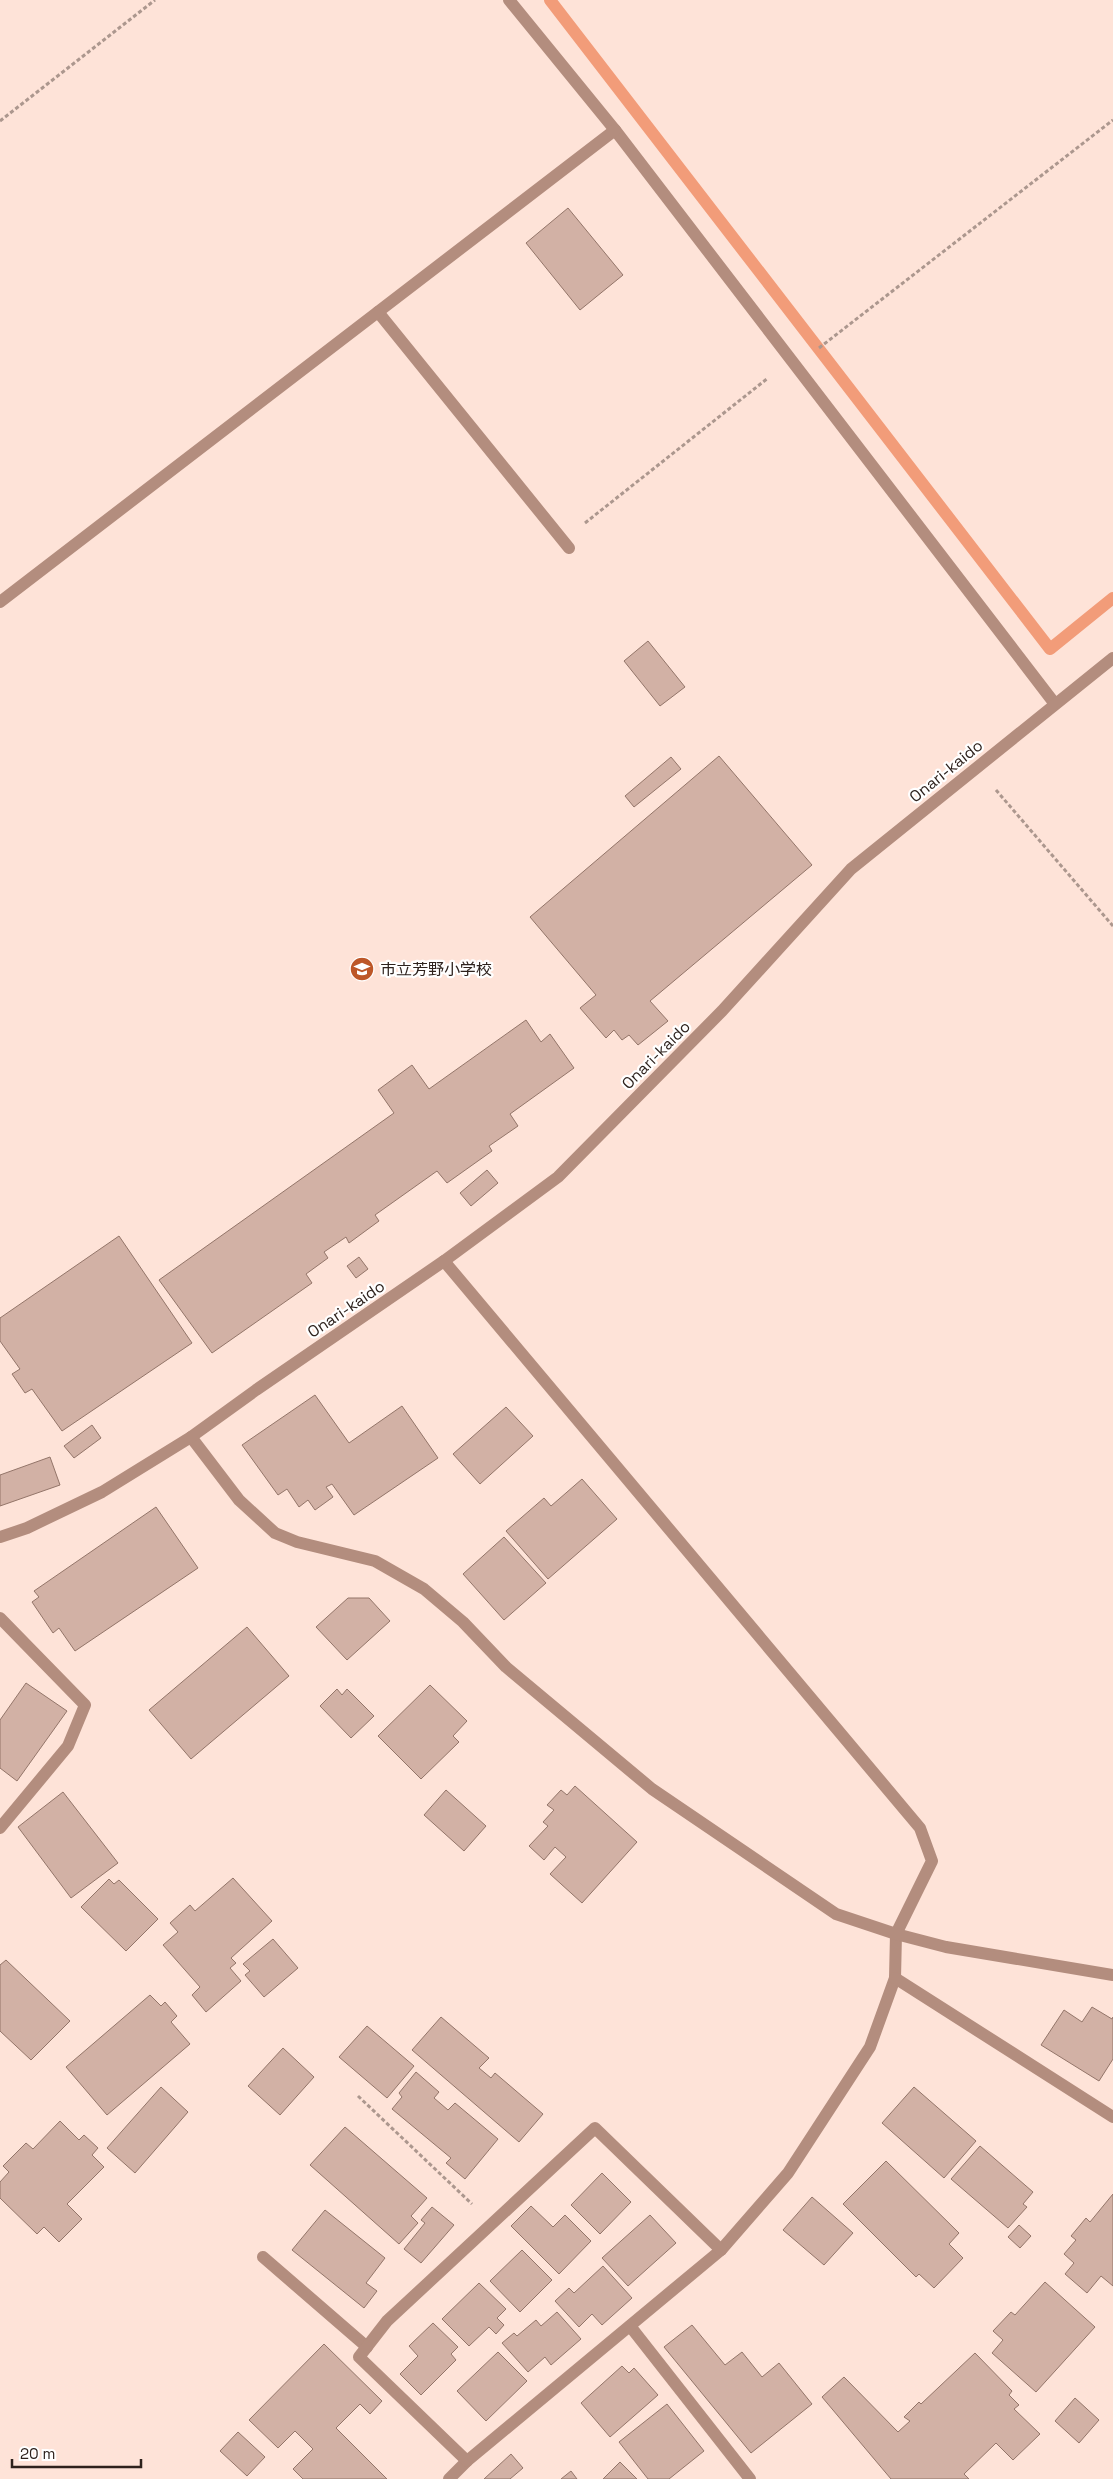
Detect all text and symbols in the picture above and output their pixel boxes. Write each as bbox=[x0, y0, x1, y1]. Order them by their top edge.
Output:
street label: Onari-kaido bbox=[905, 735, 987, 807]
school or university icon: 市立芳野小学校 bbox=[349, 956, 375, 982]
place label: 市立芳野小学校 bbox=[380, 959, 492, 980]
street label: Onari-kaido bbox=[617, 1016, 695, 1094]
street label: Onari-kaido bbox=[303, 1275, 389, 1343]
scale bar bbox=[12, 2436, 141, 2468]
text: 20 m bbox=[20, 2444, 55, 2463]

